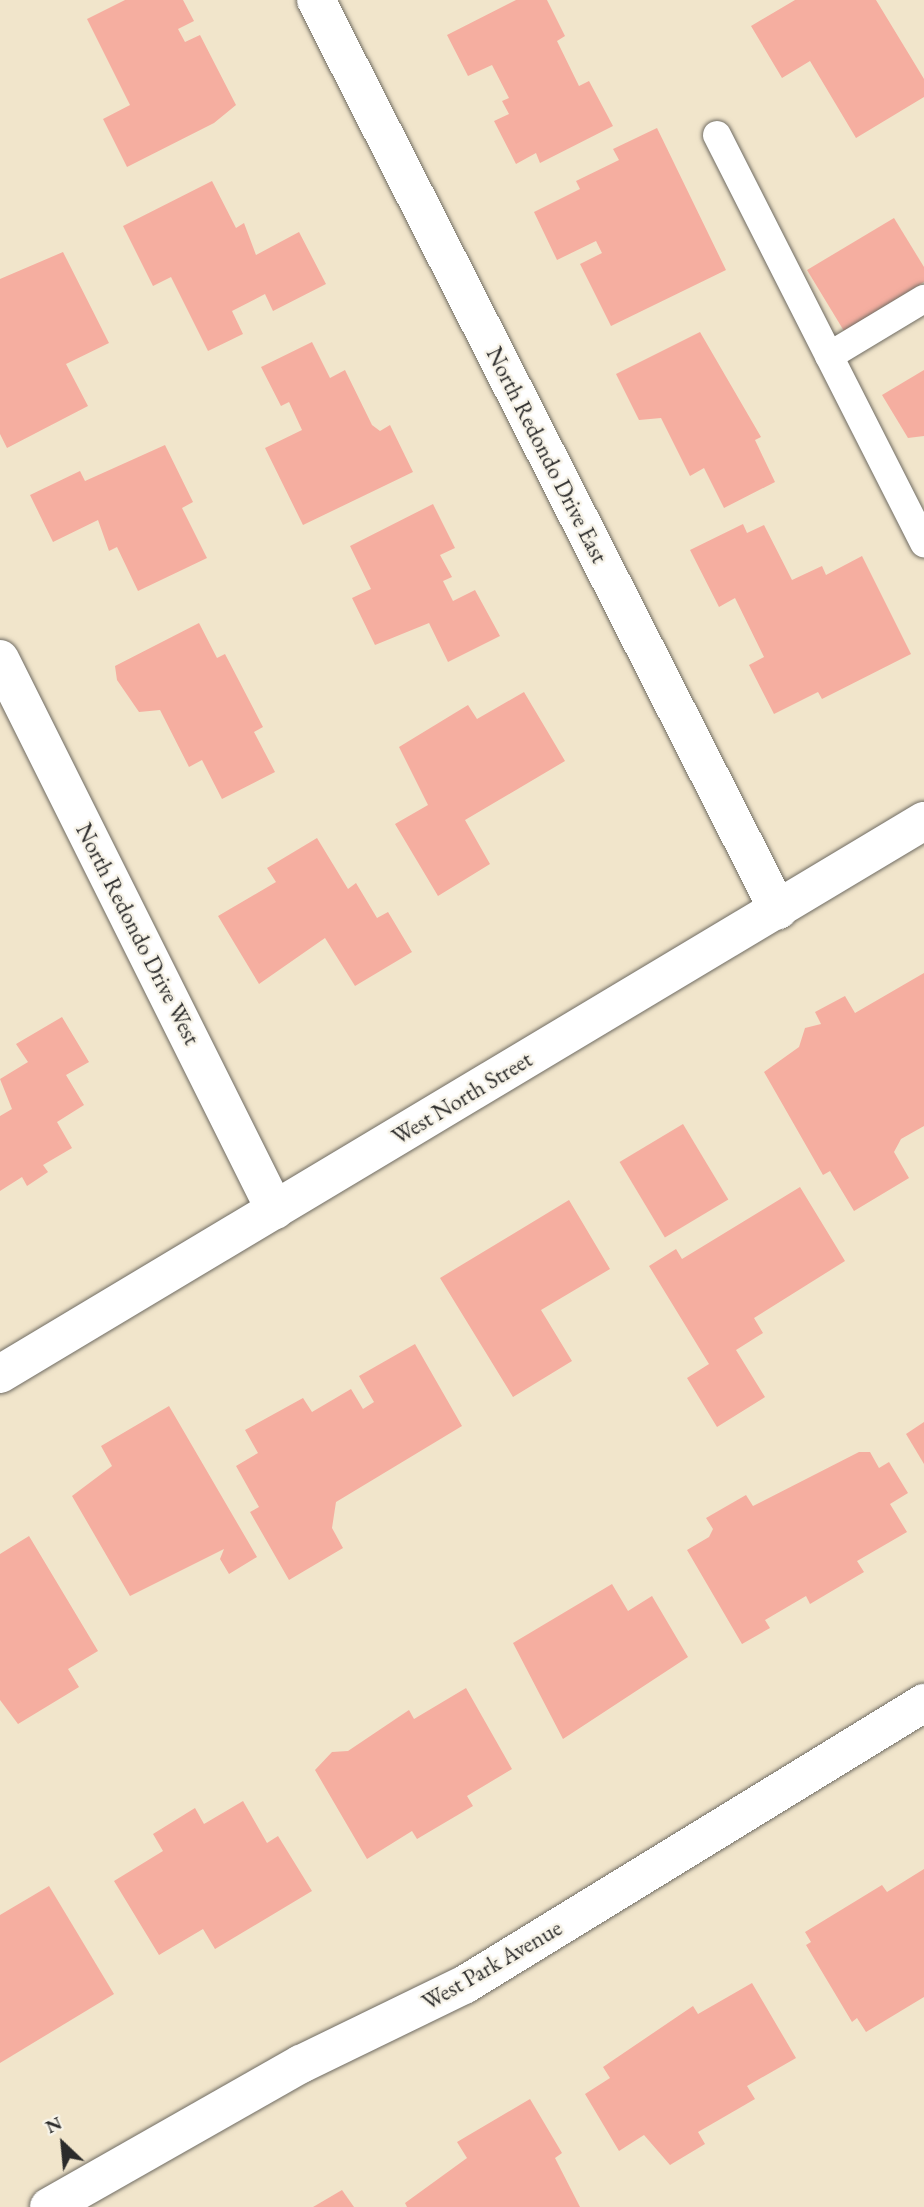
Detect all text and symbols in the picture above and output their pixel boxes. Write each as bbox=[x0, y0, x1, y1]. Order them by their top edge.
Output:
street label: North Redondo Drive East bbox=[480, 342, 614, 568]
street label: North Redondo Drive West bbox=[70, 819, 206, 1049]
street label: West North Street bbox=[387, 1045, 537, 1151]
street label: West Park Avenue bbox=[417, 1914, 567, 2016]
north arrow bbox=[28, 2109, 98, 2179]
text: N bbox=[41, 2110, 66, 2139]

